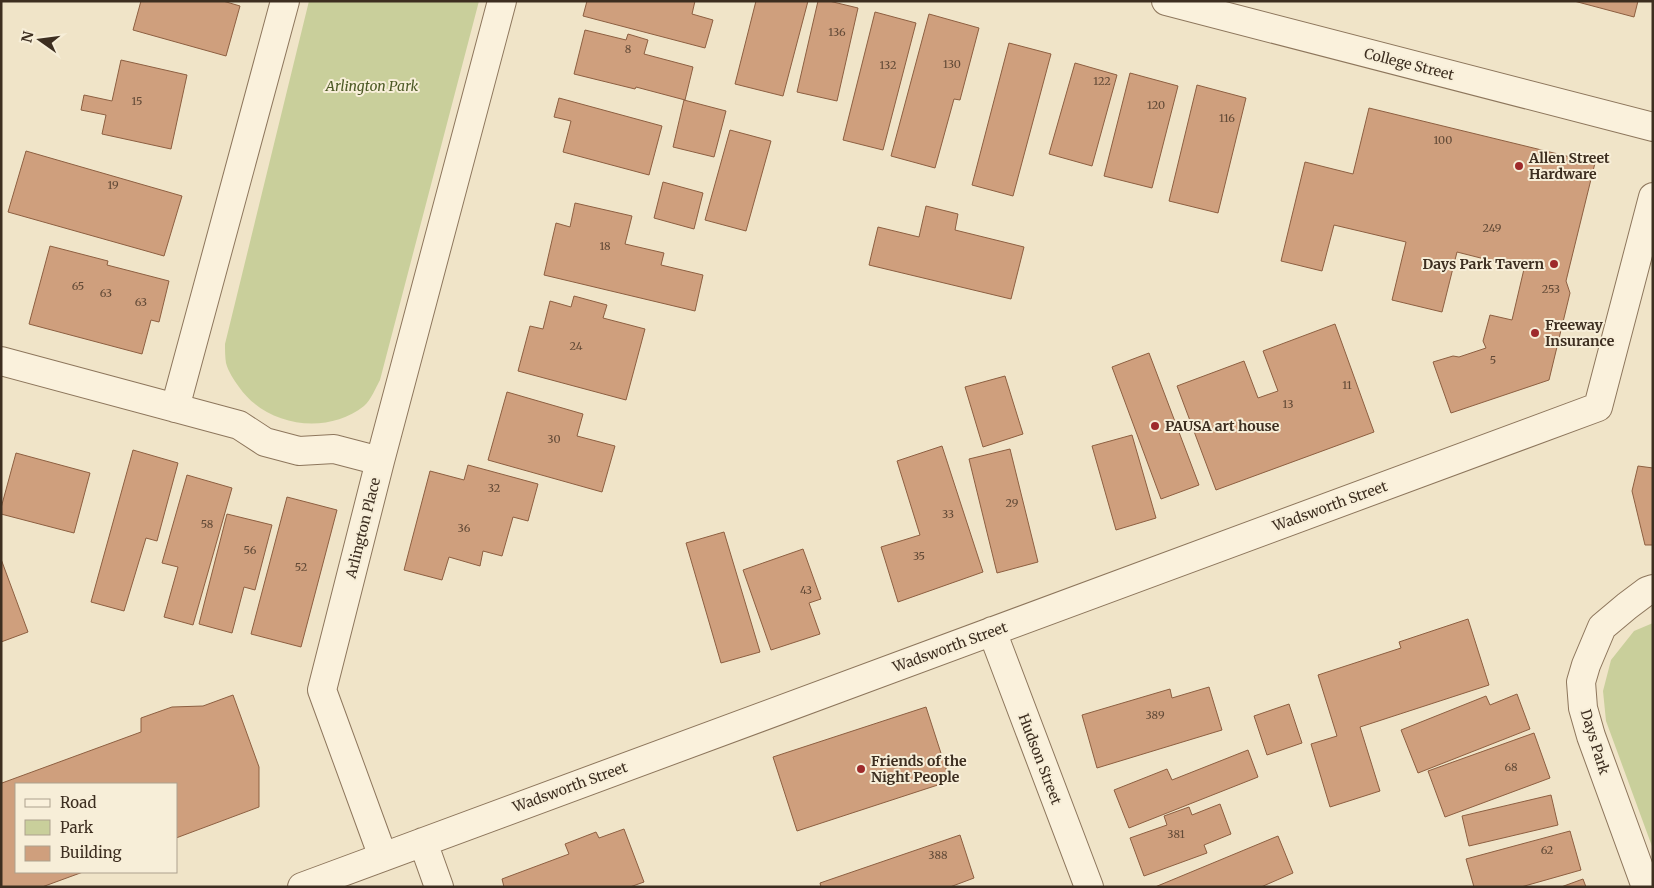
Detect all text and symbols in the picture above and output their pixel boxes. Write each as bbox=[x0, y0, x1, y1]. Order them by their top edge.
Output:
north arrow bbox=[15, 15, 65, 65]
house number: 136 bbox=[828, 25, 846, 39]
text: N bbox=[17, 29, 37, 44]
house number: 8 bbox=[625, 42, 632, 56]
street label: College Street bbox=[1362, 44, 1456, 84]
house number: 130 bbox=[943, 57, 961, 71]
house number: 132 bbox=[879, 58, 897, 72]
house number: 122 bbox=[1093, 74, 1111, 88]
park label: Arlington Park bbox=[325, 77, 419, 95]
house number: 15 bbox=[131, 94, 143, 108]
house number: 120 bbox=[1147, 98, 1165, 112]
house number: 116 bbox=[1219, 111, 1235, 125]
house number: 100 bbox=[1434, 133, 1452, 147]
place label: Allen Street Hardware bbox=[1528, 149, 1610, 183]
marker: Allen Street Hardware bbox=[1513, 160, 1525, 172]
house number: 19 bbox=[107, 178, 119, 192]
house number: 249 bbox=[1483, 221, 1502, 235]
house number: 18 bbox=[599, 239, 611, 253]
place label: Days Park Tavern bbox=[1423, 255, 1544, 273]
marker: Days Park Tavern bbox=[1548, 258, 1560, 270]
house number: 65 bbox=[72, 279, 84, 293]
house number: 253 bbox=[1542, 282, 1560, 296]
house number: 63 bbox=[100, 286, 112, 300]
house number: 63 bbox=[135, 295, 147, 309]
place label: Freeway Insurance bbox=[1545, 316, 1615, 350]
marker: Freeway Insurance bbox=[1529, 327, 1541, 339]
house number: 24 bbox=[570, 339, 583, 353]
house number: 5 bbox=[1490, 353, 1496, 367]
house number: 11 bbox=[1342, 378, 1352, 392]
house number: 13 bbox=[1283, 397, 1293, 411]
place label: PAUSA art house bbox=[1165, 417, 1280, 435]
marker: PAUSA art house bbox=[1149, 420, 1161, 432]
house number: 30 bbox=[547, 432, 561, 446]
street label: Arlington Place bbox=[342, 476, 384, 581]
street label: Wadsworth Street bbox=[1269, 477, 1390, 535]
house number: 32 bbox=[488, 481, 500, 495]
house number: 29 bbox=[1006, 496, 1019, 510]
house number: 33 bbox=[942, 507, 954, 521]
house number: 58 bbox=[201, 517, 214, 531]
house number: 36 bbox=[458, 521, 471, 535]
house number: 56 bbox=[244, 543, 257, 557]
house number: 35 bbox=[913, 549, 925, 563]
house number: 52 bbox=[295, 560, 307, 574]
house number: 43 bbox=[800, 583, 812, 597]
street label: Wadsworth Street bbox=[889, 618, 1010, 676]
street label: Days Park bbox=[1577, 707, 1613, 777]
house number: 389 bbox=[1145, 708, 1165, 722]
street label: Hudson Street bbox=[1014, 711, 1066, 807]
place label: Friends of the Night People bbox=[871, 752, 967, 786]
street label: Wadsworth Street bbox=[509, 758, 630, 816]
house number: 68 bbox=[1504, 760, 1518, 774]
marker: Friends of the Night People bbox=[855, 763, 867, 775]
legend bbox=[15, 783, 178, 873]
text: Road bbox=[60, 793, 96, 812]
text: Park bbox=[60, 818, 94, 837]
house number: 381 bbox=[1167, 827, 1185, 841]
text: Building bbox=[60, 843, 122, 862]
house number: 62 bbox=[1541, 843, 1553, 857]
house number: 388 bbox=[928, 848, 948, 862]

